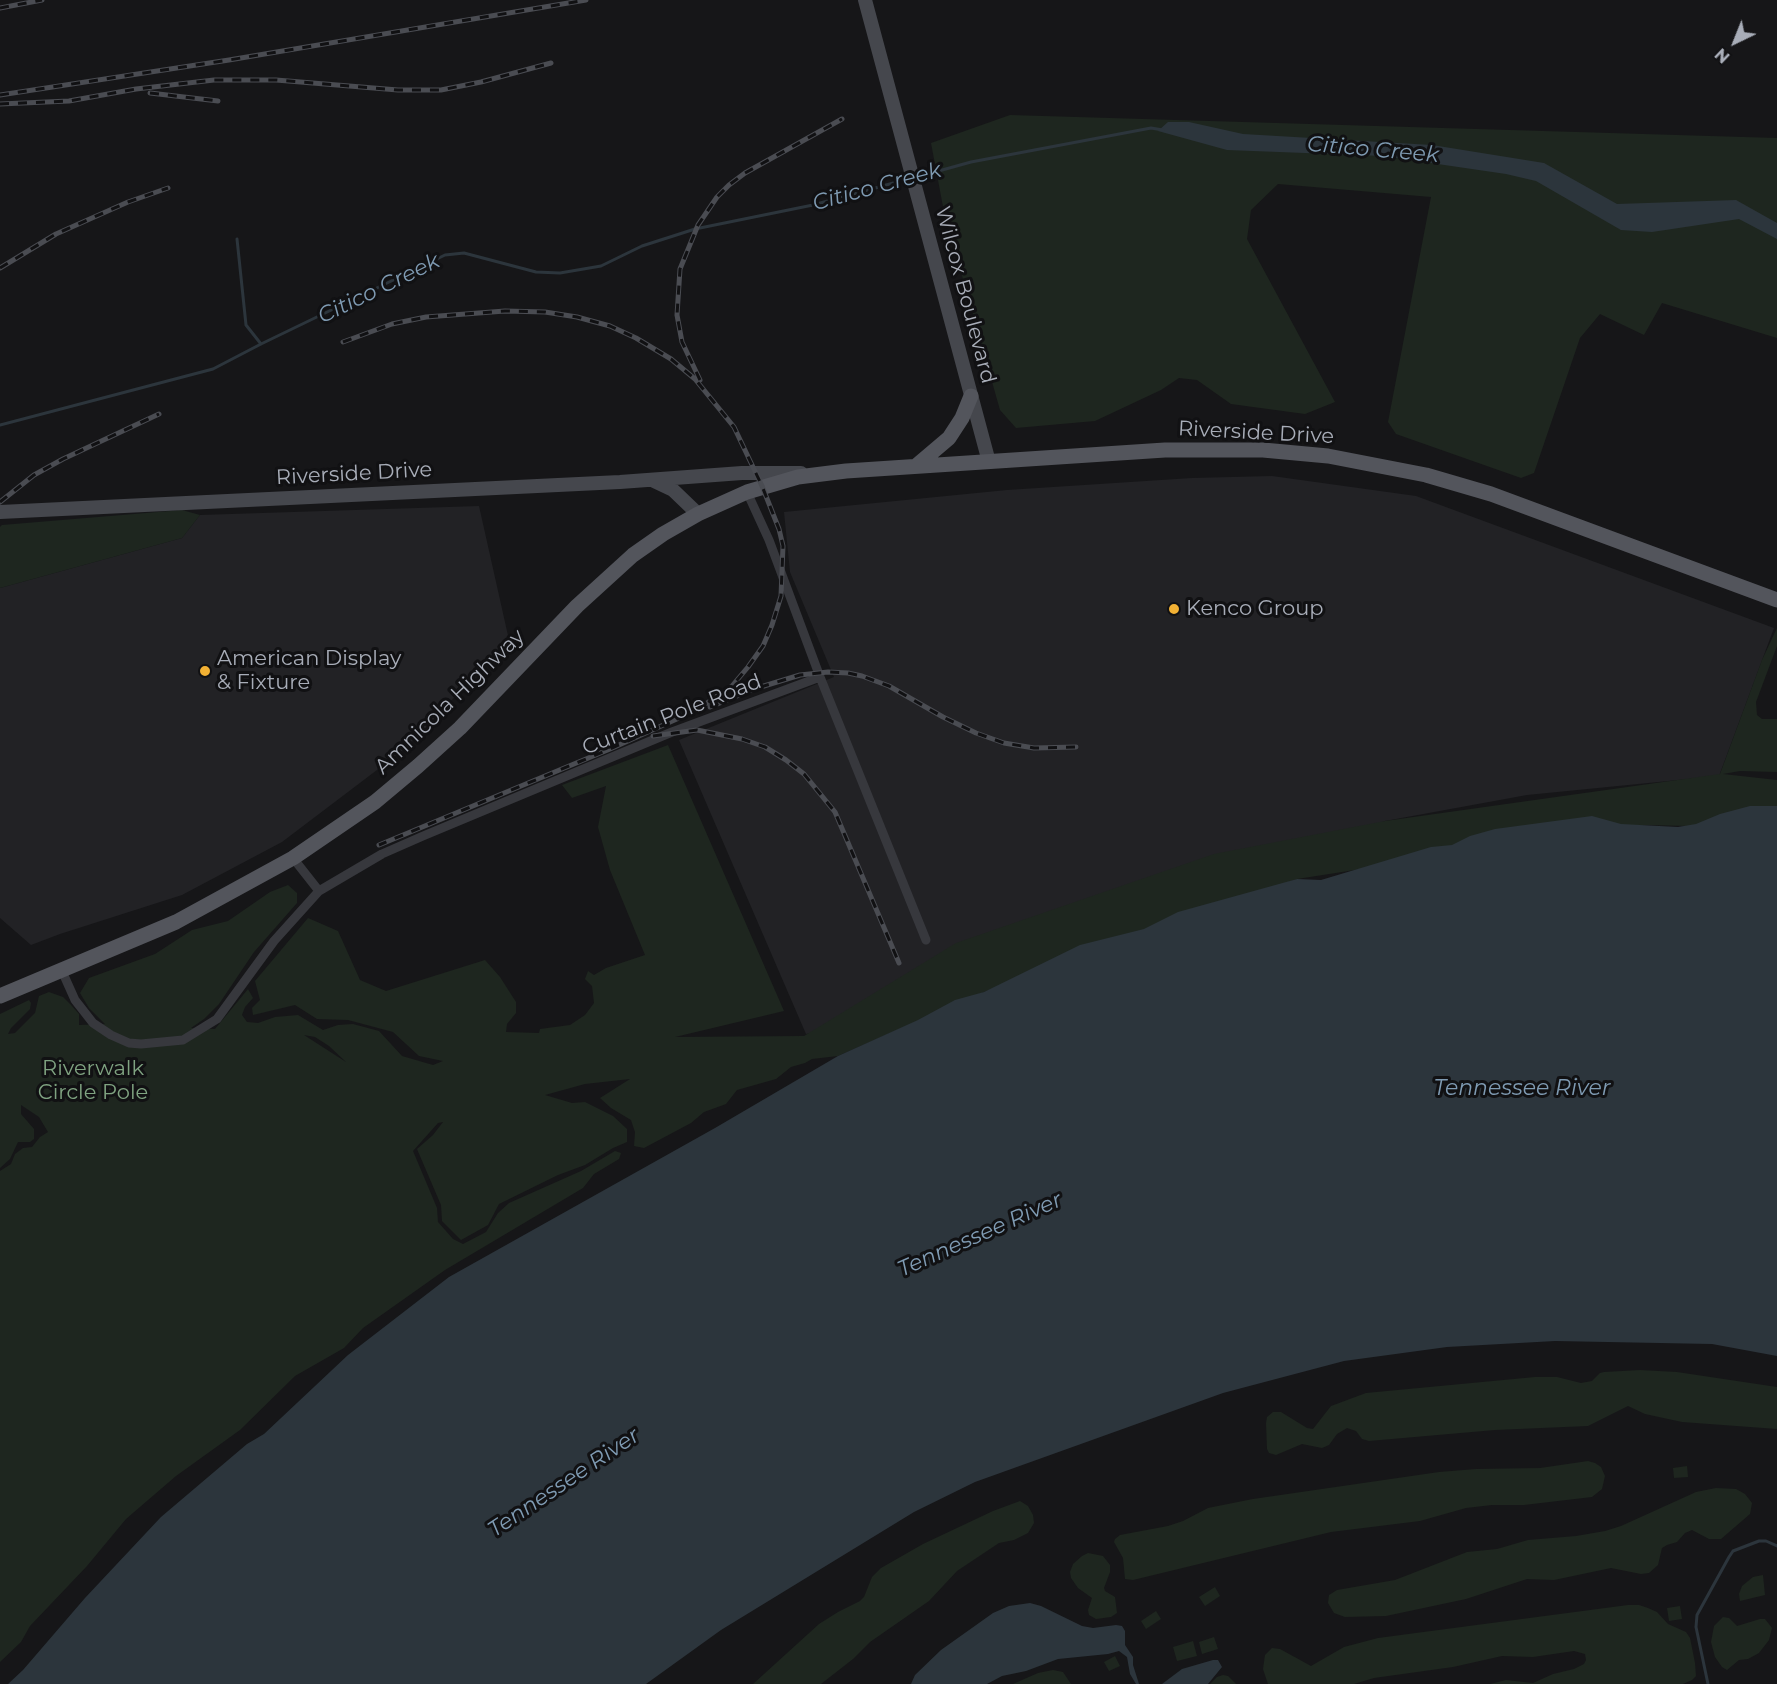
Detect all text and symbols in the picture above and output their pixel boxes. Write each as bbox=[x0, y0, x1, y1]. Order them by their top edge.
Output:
north arrow bbox=[1705, 12, 1765, 72]
text: N bbox=[1711, 44, 1734, 67]
water label: Citico Creek bbox=[1306, 131, 1440, 169]
water label: Citico Creek bbox=[810, 157, 944, 217]
street label: Wilcox Boulevard bbox=[929, 204, 1001, 386]
water label: Citico Creek bbox=[314, 248, 444, 330]
street label: Riverside Drive bbox=[1177, 416, 1335, 450]
street label: Riverside Drive bbox=[275, 457, 433, 491]
place label: Kenco Group bbox=[1186, 596, 1324, 622]
marker: Kenco Group bbox=[1167, 602, 1181, 616]
street label: Amnicola Highway bbox=[370, 624, 530, 780]
place label: American Display & Fixture bbox=[217, 646, 401, 696]
marker: American Display & Fixture bbox=[198, 664, 212, 678]
street label: Curtain Pole Road bbox=[579, 669, 765, 761]
park label: Riverwalk Circle Pole bbox=[38, 1056, 148, 1106]
water label: Tennessee River bbox=[1433, 1076, 1611, 1102]
water label: Tennessee River bbox=[894, 1187, 1066, 1283]
water label: Tennessee River bbox=[483, 1423, 645, 1543]

